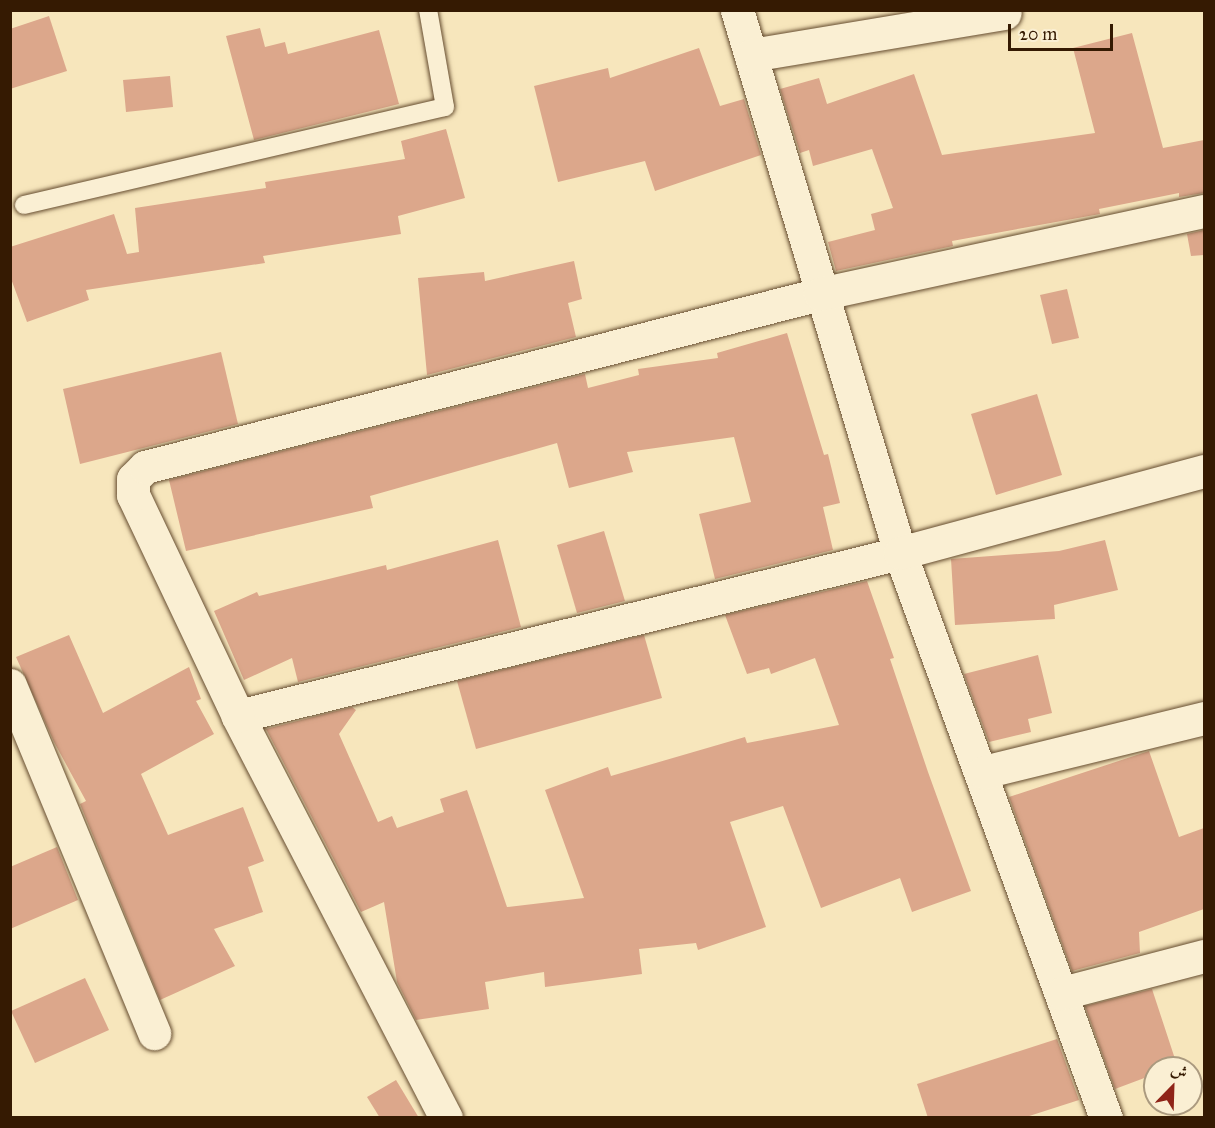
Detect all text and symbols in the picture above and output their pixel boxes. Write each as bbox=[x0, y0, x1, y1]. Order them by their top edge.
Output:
scale bar bbox=[1011, 12, 1116, 50]
text: 20 m bbox=[1019, 23, 1057, 45]
north arrow bbox=[1143, 1056, 1203, 1116]
text: ش bbox=[1168, 1059, 1190, 1083]

